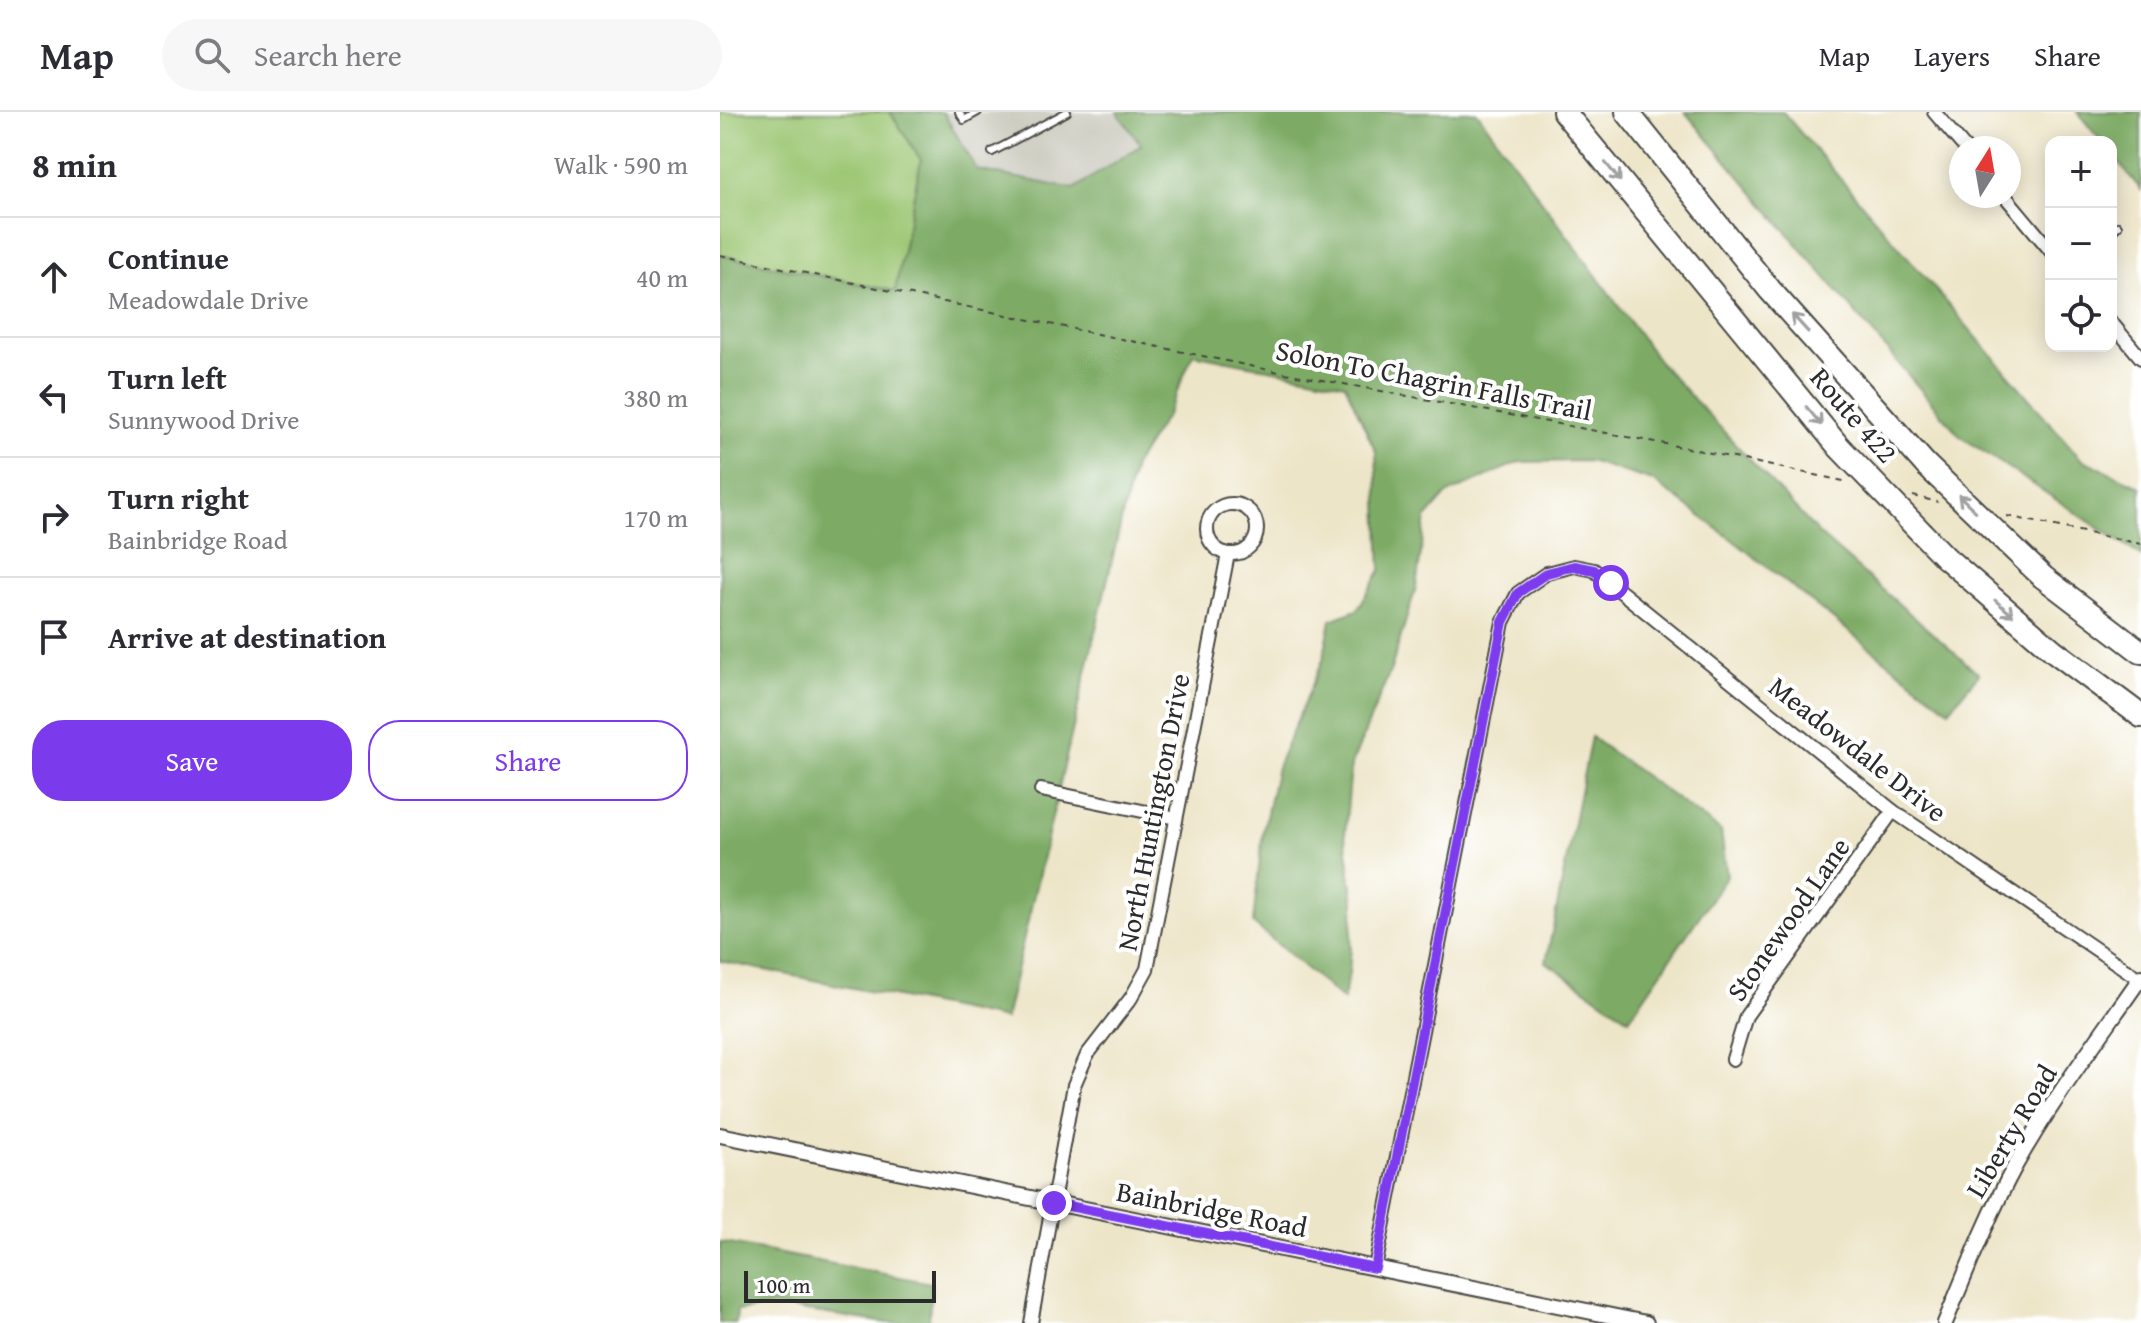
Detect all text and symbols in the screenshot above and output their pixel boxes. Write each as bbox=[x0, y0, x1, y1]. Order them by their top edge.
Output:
search box bbox=[162, 19, 722, 91]
text: Map bbox=[40, 27, 114, 83]
icon: search bbox=[190, 33, 234, 77]
text: Search here bbox=[254, 33, 402, 77]
text: Map bbox=[1819, 35, 1870, 76]
text: Layers bbox=[1914, 35, 1990, 76]
text: Share bbox=[2034, 35, 2101, 76]
north arrow bbox=[1949, 136, 2021, 208]
map controls bbox=[2045, 136, 2117, 352]
button: + bbox=[2045, 136, 2117, 208]
text: 8 min bbox=[32, 140, 117, 189]
text: Walk · 590 m bbox=[554, 145, 688, 184]
one-way arrow bbox=[1604, 161, 1622, 182]
button: − bbox=[2045, 208, 2117, 280]
text: Continue bbox=[108, 236, 229, 280]
icon: ahead bbox=[32, 255, 76, 299]
text: 40 m bbox=[636, 258, 688, 297]
text: Meadowdale Drive bbox=[108, 280, 309, 319]
button: locate bbox=[2045, 280, 2117, 352]
one-way arrow bbox=[1791, 313, 1810, 334]
street label: Solon To Chagrin Falls Trail bbox=[1273, 329, 1596, 430]
text: Turn left bbox=[108, 356, 227, 400]
street label: Route 422 bbox=[1801, 358, 1908, 472]
icon: left bbox=[32, 375, 76, 419]
text: 380 m bbox=[623, 378, 688, 417]
text: Sunnywood Drive bbox=[108, 400, 299, 439]
one-way arrow bbox=[1805, 405, 1823, 426]
text: Turn right bbox=[108, 476, 249, 520]
icon: right bbox=[32, 495, 76, 539]
one-way arrow bbox=[1957, 495, 1977, 513]
text: 170 m bbox=[623, 498, 688, 537]
text: Bainbridge Road bbox=[108, 520, 288, 559]
route start bbox=[1593, 565, 1629, 601]
one-way arrow bbox=[1993, 599, 2014, 617]
icon: arrive bbox=[32, 615, 76, 659]
text: Arrive at destination bbox=[108, 615, 386, 659]
street label: Meadowdale Drive bbox=[1761, 666, 1956, 831]
street label: North Huntington Drive bbox=[1106, 670, 1200, 954]
button: Save bbox=[32, 720, 352, 801]
button: Share bbox=[368, 720, 688, 801]
street label: Stonewood Lane bbox=[1716, 828, 1859, 1009]
street label: Liberty Road bbox=[1955, 1056, 2067, 1205]
street label: Bainbridge Road bbox=[1113, 1170, 1311, 1247]
route end bbox=[1036, 1185, 1072, 1221]
scale bar bbox=[744, 1267, 936, 1303]
text: 100 m bbox=[756, 1269, 811, 1301]

